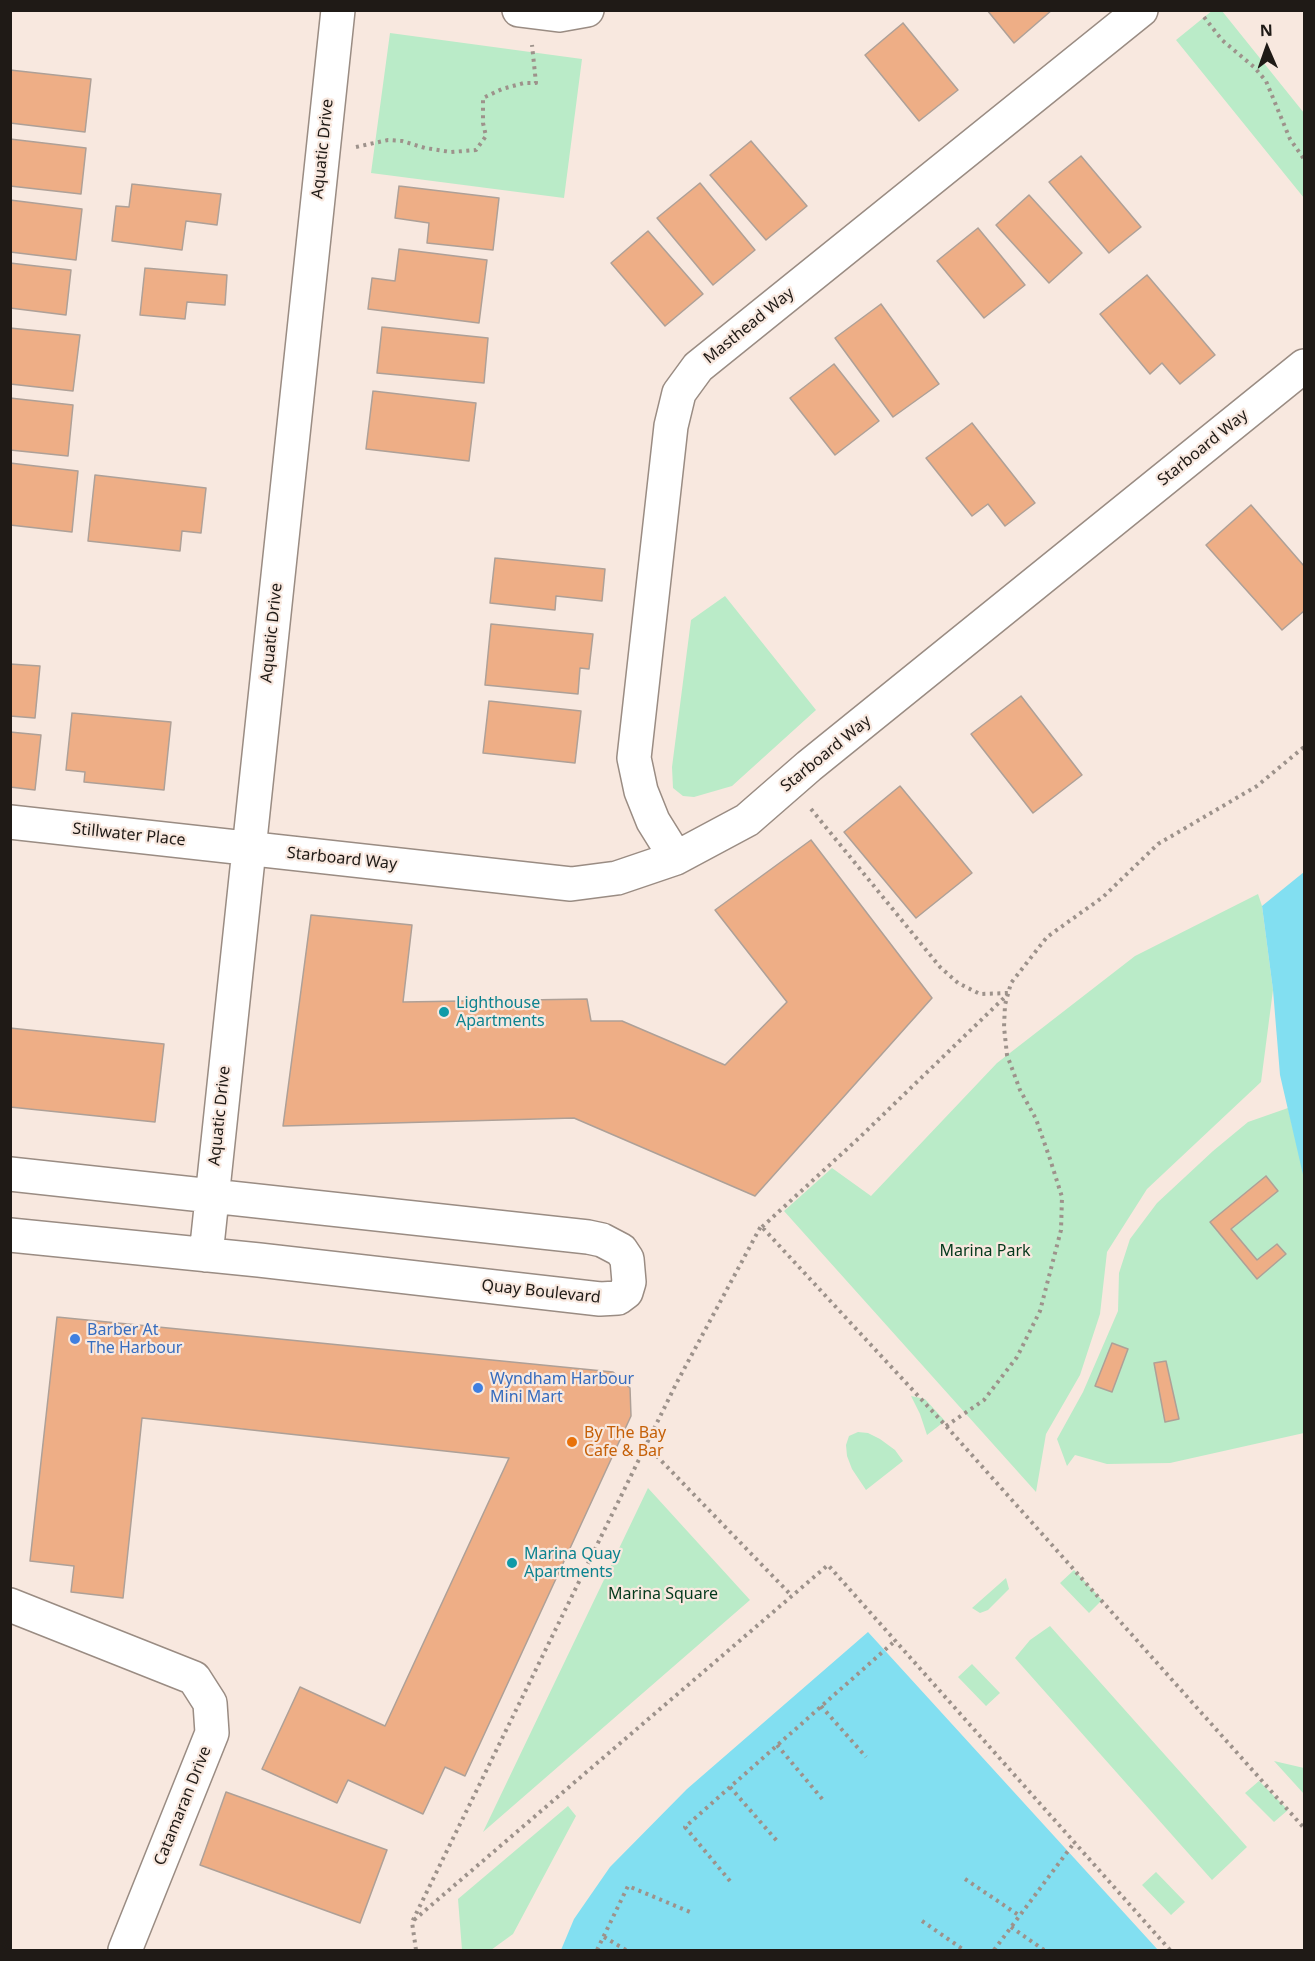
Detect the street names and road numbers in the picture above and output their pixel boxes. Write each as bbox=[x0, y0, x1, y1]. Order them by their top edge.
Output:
street label: Aquatic Drive bbox=[308, 98, 338, 200]
street label: Masthead Way bbox=[700, 284, 798, 368]
street label: Starboard Way bbox=[1154, 406, 1252, 490]
street label: Aquatic Drive bbox=[257, 582, 287, 684]
street label: Starboard Way bbox=[777, 712, 875, 796]
street label: Stillwater Place bbox=[72, 820, 186, 850]
street label: Starboard Way bbox=[286, 844, 398, 874]
street label: Aquatic Drive bbox=[205, 1065, 235, 1167]
street label: Quay Boulevard bbox=[480, 1276, 602, 1308]
street label: Catamaran Drive bbox=[150, 1744, 216, 1868]

